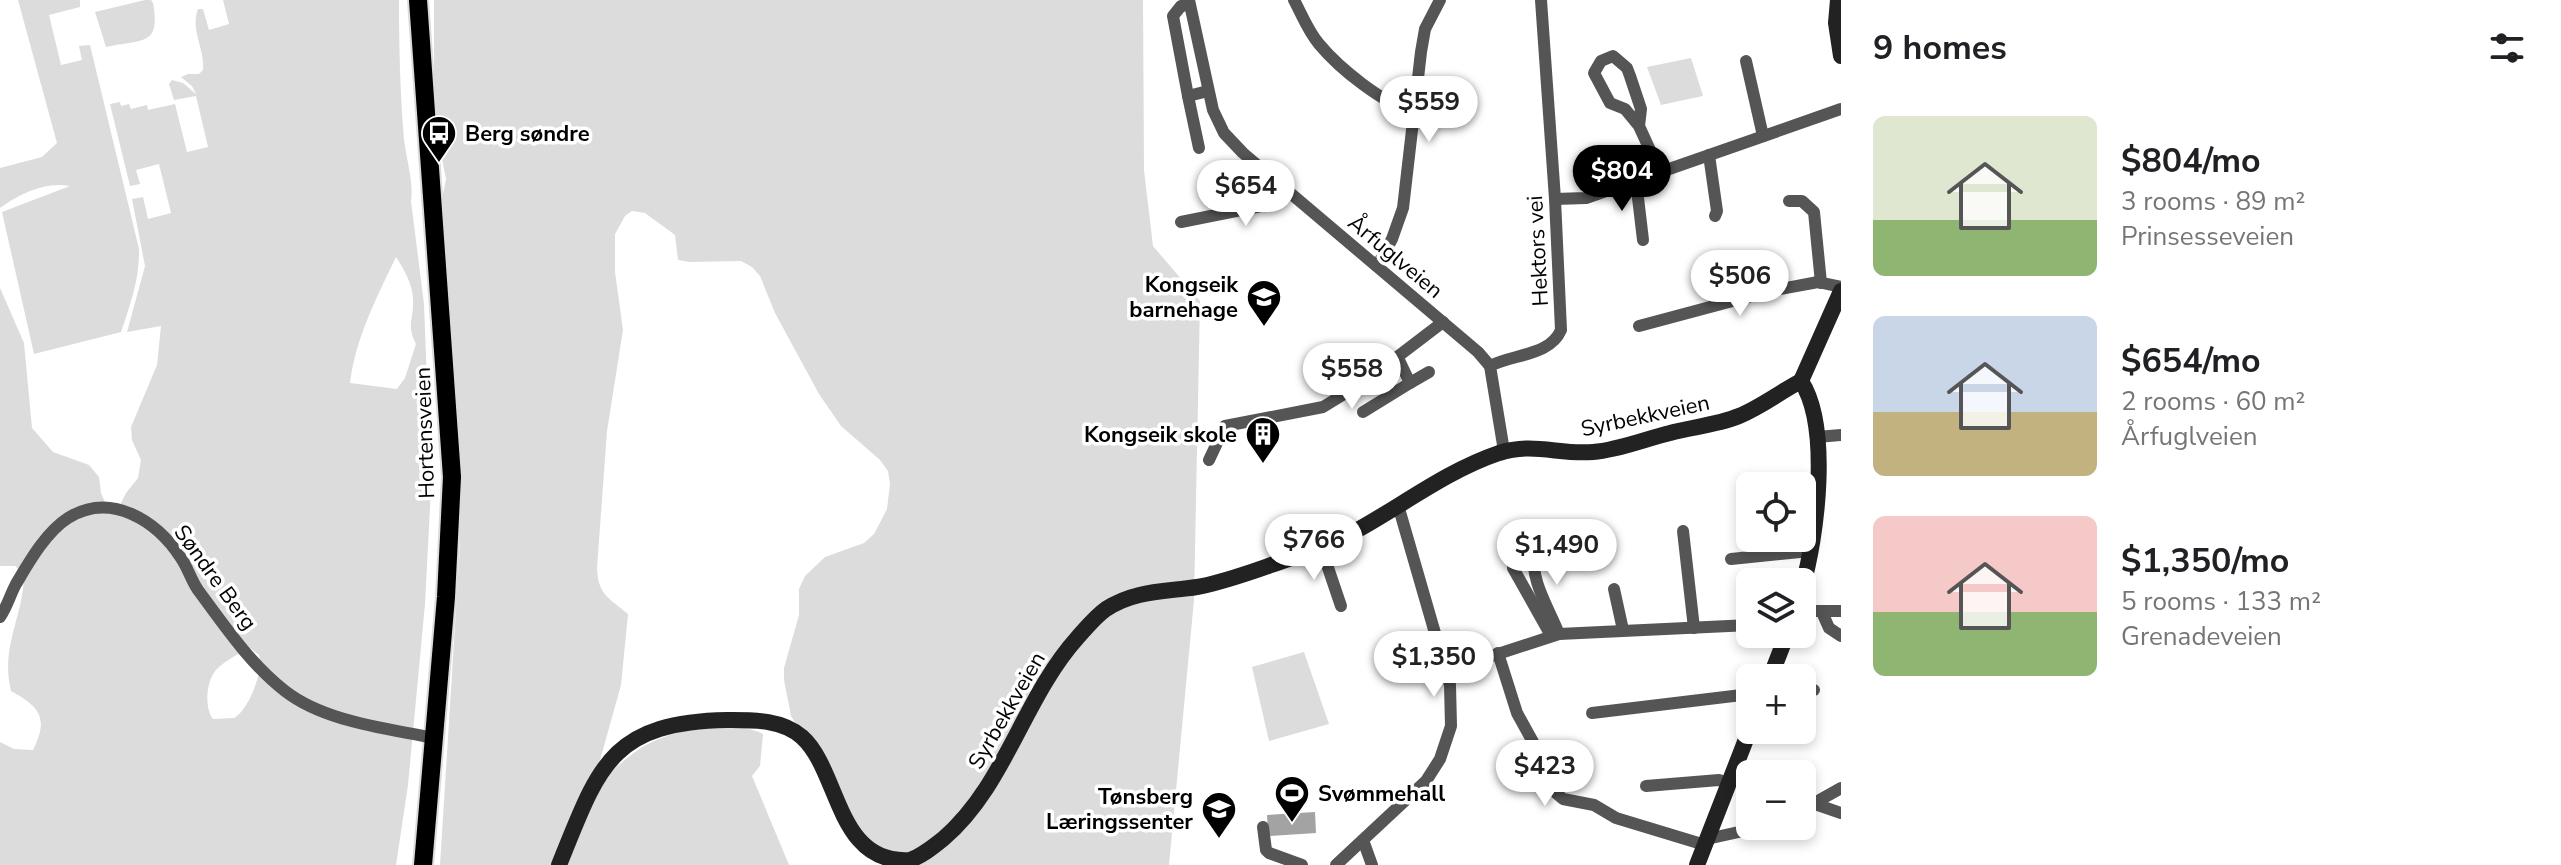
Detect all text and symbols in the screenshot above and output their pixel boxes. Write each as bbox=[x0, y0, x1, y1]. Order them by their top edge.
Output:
text: 9 homes bbox=[1873, 25, 2007, 71]
icon: filters bbox=[2485, 26, 2529, 70]
pin: $559 bbox=[1382, 76, 1476, 144]
text: $559 bbox=[1398, 84, 1460, 119]
bus stop icon: Berg søndre bbox=[420, 114, 458, 164]
place label: Berg søndre bbox=[465, 119, 590, 149]
text: $804/mo bbox=[2121, 138, 2261, 184]
pin: $804 bbox=[1575, 145, 1669, 213]
icon: home bbox=[1937, 148, 2033, 244]
text: $804 bbox=[1591, 153, 1653, 188]
pin: $654 bbox=[1199, 160, 1293, 228]
text: $654 bbox=[1215, 168, 1277, 203]
text: 3 rooms · 89 m² bbox=[2121, 184, 2305, 219]
street label: Hektors vei bbox=[1520, 195, 1556, 307]
street label: Årfuglveien bbox=[1341, 208, 1449, 305]
text: Prinsesseveien bbox=[2121, 219, 2294, 254]
pin: $506 bbox=[1693, 250, 1787, 318]
text: $506 bbox=[1709, 258, 1771, 293]
place label: Kongseik barnehage bbox=[1129, 270, 1239, 325]
school or university icon: Kongseik barnehage bbox=[1245, 278, 1283, 328]
text: $654/mo bbox=[2121, 338, 2261, 384]
pin: $558 bbox=[1305, 343, 1399, 411]
icon: home bbox=[1937, 348, 2033, 444]
text: $558 bbox=[1321, 351, 1383, 386]
street label: Hortensveien bbox=[408, 367, 442, 499]
text: 2 rooms · 60 m² bbox=[2121, 384, 2305, 419]
street label: Syrbekkveien bbox=[1578, 388, 1712, 444]
building icon: Kongseik skole bbox=[1244, 415, 1282, 465]
text: Årfuglveien bbox=[2121, 419, 2258, 454]
place label: Kongseik skole bbox=[1084, 420, 1237, 450]
map controls bbox=[1736, 472, 1816, 840]
button: locate bbox=[1736, 472, 1816, 552]
pin: $766 bbox=[1267, 514, 1361, 582]
street label: Søndre Berg bbox=[167, 519, 264, 636]
pin: $1,490 bbox=[1492, 519, 1622, 587]
text: $766 bbox=[1283, 522, 1345, 557]
text: $1,490 bbox=[1515, 527, 1599, 562]
text: $1,350/mo bbox=[2121, 538, 2289, 584]
icon: home bbox=[1937, 548, 2033, 644]
button: layers bbox=[1736, 568, 1816, 648]
text: 5 rooms · 133 m² bbox=[2121, 584, 2321, 619]
text: Grenadeveien bbox=[2121, 619, 2282, 654]
pin: $1,350 bbox=[1369, 631, 1499, 699]
text: $1,350 bbox=[1392, 639, 1476, 674]
street label: Syrbekkveien bbox=[961, 646, 1053, 775]
button: + bbox=[1736, 664, 1816, 744]
pin: $423 bbox=[1498, 740, 1592, 808]
text: $423 bbox=[1514, 748, 1576, 783]
button: − bbox=[1736, 760, 1816, 840]
sports icon: Svømmehall bbox=[1273, 774, 1311, 824]
place label: Svømmehall bbox=[1318, 779, 1445, 809]
place label: Tønsberg Læringssenter bbox=[1046, 782, 1193, 837]
school or university icon: Tønsberg Læringssenter bbox=[1200, 790, 1238, 840]

